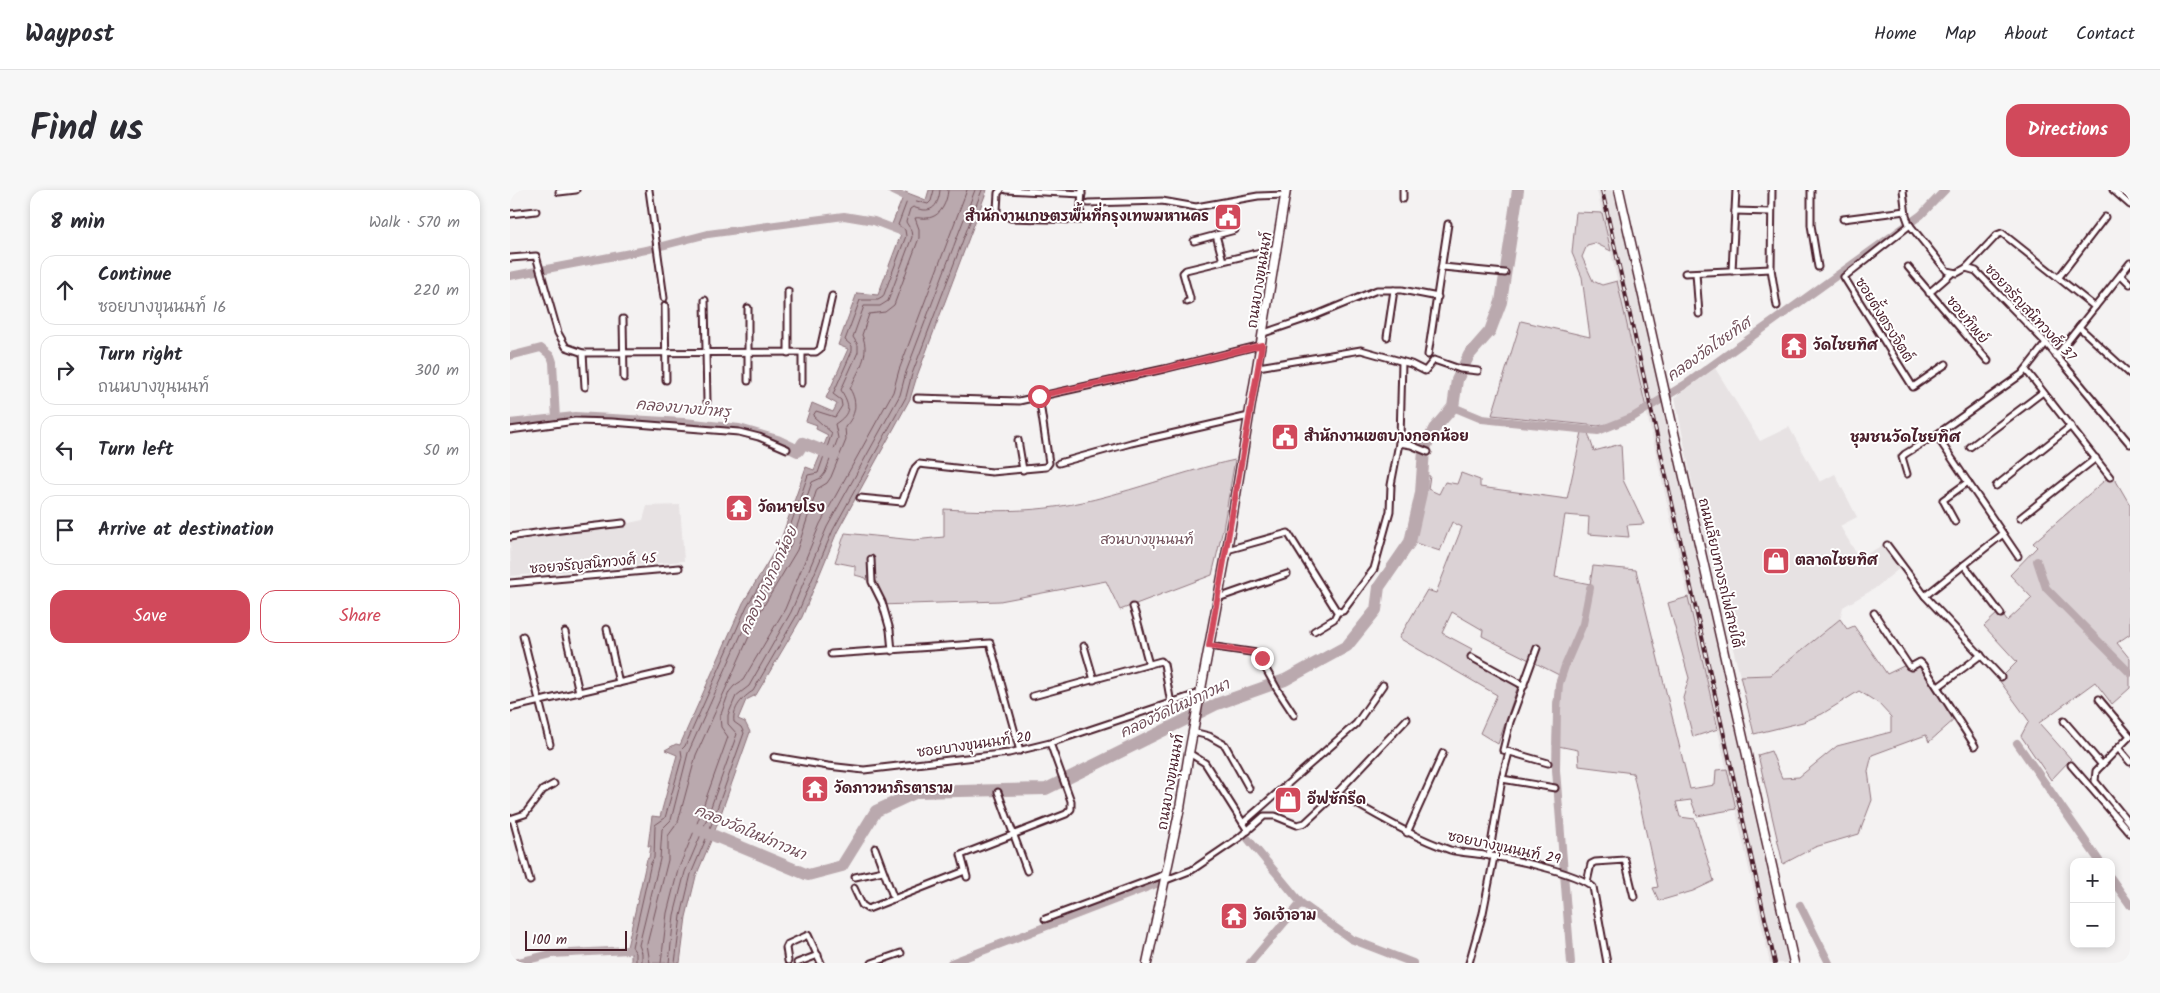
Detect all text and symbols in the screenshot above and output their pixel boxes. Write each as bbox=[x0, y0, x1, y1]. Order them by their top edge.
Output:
text: Waypost bbox=[25, 15, 114, 54]
text: Home bbox=[1874, 20, 1917, 49]
text: Map bbox=[1945, 20, 1976, 49]
text: About bbox=[2004, 20, 2048, 49]
text: Contact bbox=[2076, 20, 2135, 49]
text: Find us bbox=[30, 102, 143, 158]
button: Directions bbox=[2006, 104, 2130, 157]
place label: สำนักงานเกษตรพื้นที่กรุงเทพมหานคร bbox=[965, 201, 1209, 228]
public building icon: สำนักงานเกษตรพื้นที่กรุงเทพมหานคร bbox=[1213, 202, 1243, 232]
text: 8 min bbox=[50, 206, 105, 239]
text: Walk · 570 m bbox=[369, 210, 460, 235]
street label: ถนนบางขุนนนท์ bbox=[1242, 230, 1279, 330]
street label: ซอยจรัญสนิทวงศ์ 37 bbox=[1979, 259, 2081, 367]
text: Continue bbox=[98, 260, 171, 290]
street label: ซอยตั้งตรงจิตต์ bbox=[1849, 273, 1920, 367]
icon: ahead bbox=[51, 276, 79, 304]
text: 220 m bbox=[413, 278, 459, 303]
street label: ซอยทิพย์ bbox=[1940, 291, 1994, 349]
text: ซอยบางขุนนนท์ 16 bbox=[98, 295, 226, 320]
water label: คลองวัดไชยทิศ bbox=[1662, 310, 1759, 388]
temple icon: วัดไชยทิศ bbox=[1779, 331, 1809, 361]
place label: วัดไชยทิศ bbox=[1813, 335, 1879, 357]
text: Turn right bbox=[98, 340, 183, 370]
icon: right bbox=[51, 356, 79, 384]
text: 300 m bbox=[415, 358, 459, 383]
text: ถนนบางขุนนนท์ bbox=[98, 375, 209, 400]
route start bbox=[1028, 385, 1051, 408]
water label: คลองบางบำหรุ bbox=[635, 393, 733, 425]
public building icon: สำนักงานเขตบางกอกน้อย bbox=[1270, 422, 1300, 452]
place label: สำนักงานเขตบางกอกน้อย bbox=[1304, 426, 1469, 448]
district label: ชุมชนวัดไชยทิศ bbox=[1850, 426, 1962, 450]
text: Turn left bbox=[98, 435, 173, 465]
icon: left bbox=[51, 436, 79, 464]
text: 50 m bbox=[423, 438, 459, 463]
temple icon: วัดนายโรง bbox=[724, 493, 754, 523]
street label: ถนนเลียบทางรถไฟสายใต้ bbox=[1692, 496, 1748, 650]
place label: วัดนายโรง bbox=[758, 497, 825, 519]
text: Arrive at destination bbox=[98, 515, 274, 545]
icon: arrive bbox=[51, 516, 79, 544]
water label: คลองบางกอกน้อย bbox=[733, 522, 805, 639]
park label: สวนบางขุนนนท์ bbox=[1100, 529, 1194, 551]
shop icon: ตลาดไชยทิศ bbox=[1761, 546, 1791, 576]
street label: ซอยจรัญสนิทวงศ์ 45 bbox=[529, 547, 659, 580]
place label: ตลาดไชยทิศ bbox=[1795, 550, 1879, 572]
button: Save bbox=[50, 590, 250, 643]
button: Share bbox=[260, 590, 460, 643]
route end bbox=[1251, 647, 1274, 670]
water label: คลองวัดใหม่ภาวนา bbox=[1116, 672, 1235, 745]
street label: ซอยบางขุนนนท์ 20 bbox=[915, 726, 1033, 764]
street label: ถนนบางขุนนนท์ bbox=[1152, 732, 1190, 832]
temple icon: วัดภาวนาภิรตาราม bbox=[800, 774, 830, 804]
place label: วัดภาวนาภิรตาราม bbox=[834, 778, 953, 800]
shop icon: อีฟซักรีด bbox=[1273, 785, 1303, 815]
place label: อีฟซักรีด bbox=[1307, 789, 1366, 811]
water label: คลองวัดใหม่ภาวนา bbox=[691, 799, 811, 868]
street label: ซอยบางขุนนนท์ 29 bbox=[1445, 825, 1563, 871]
map controls bbox=[2070, 858, 2115, 948]
button: + bbox=[2070, 858, 2115, 903]
temple icon: วัดเจ้าอาม bbox=[1219, 901, 1249, 931]
button: − bbox=[2070, 903, 2115, 948]
place label: วัดเจ้าอาม bbox=[1253, 905, 1316, 927]
scale bar bbox=[525, 928, 628, 951]
text: 100 m bbox=[532, 929, 567, 951]

